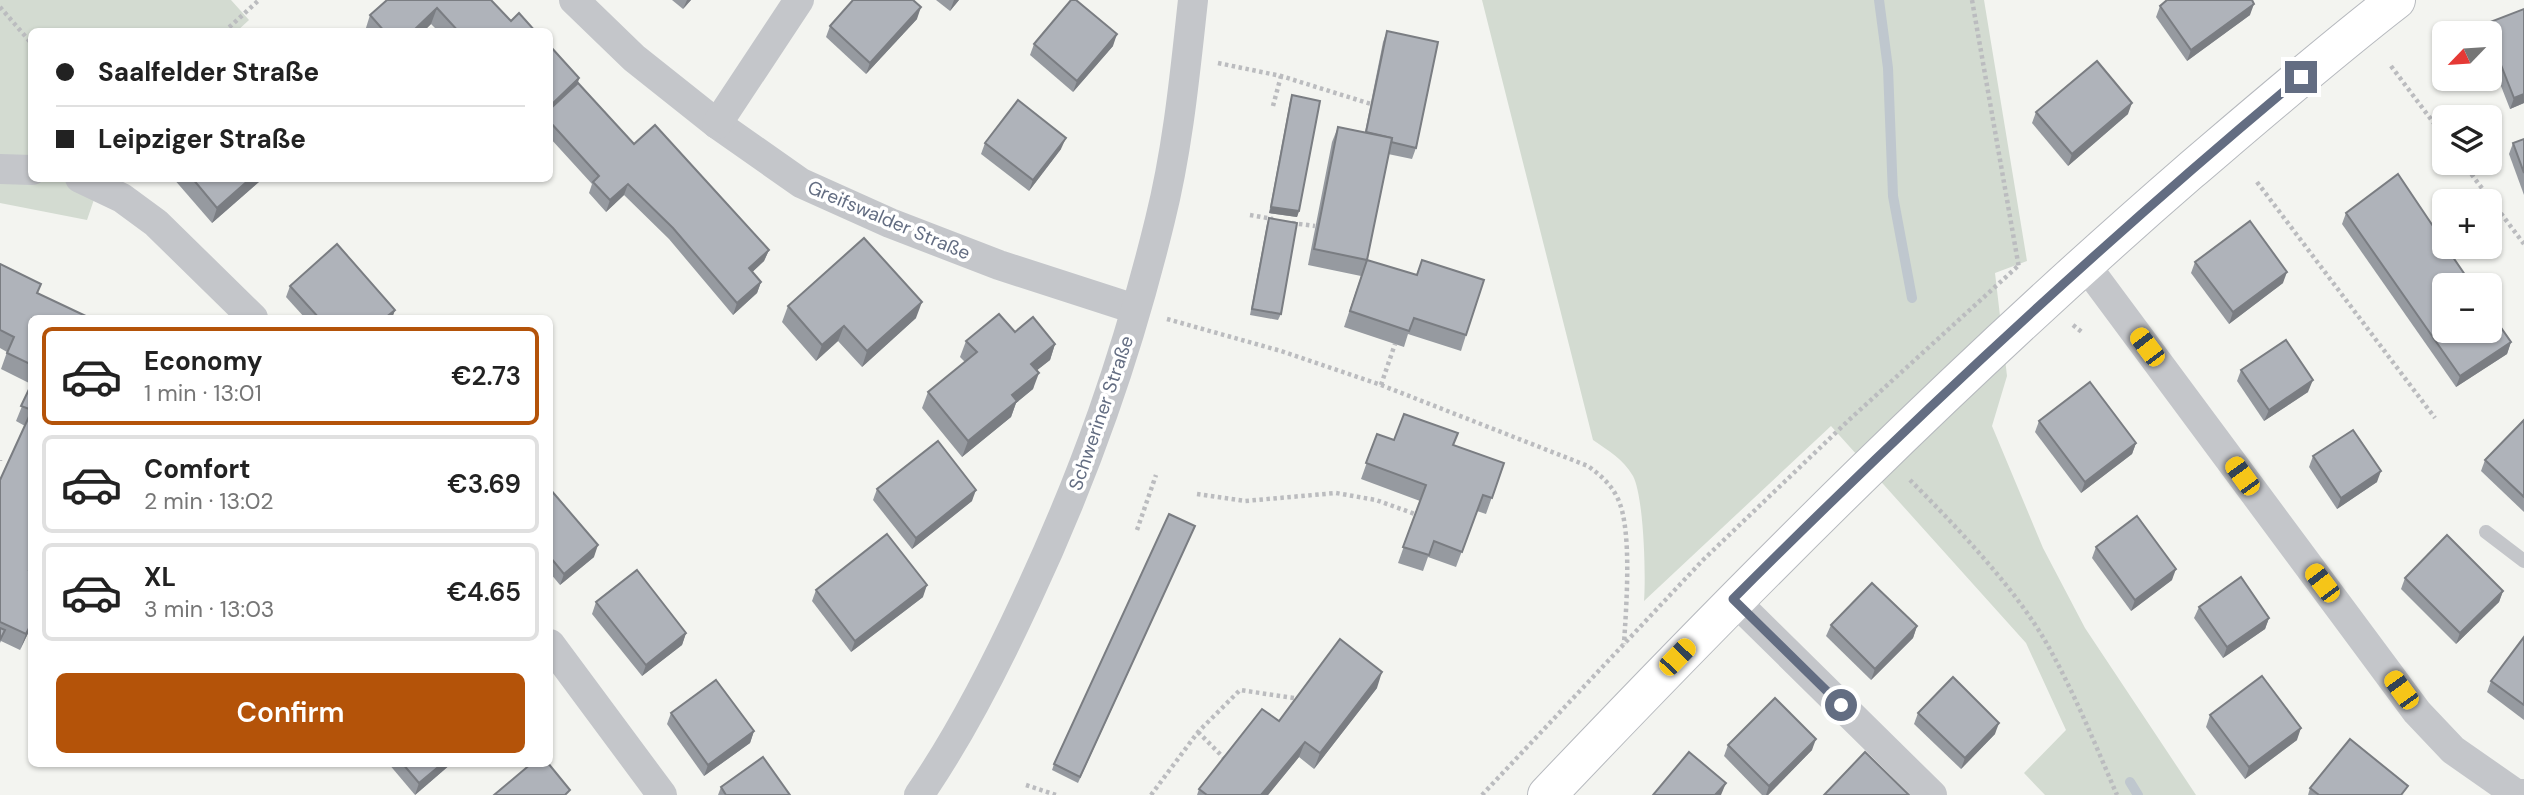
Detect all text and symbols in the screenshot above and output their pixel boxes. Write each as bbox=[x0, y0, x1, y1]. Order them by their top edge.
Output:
north arrow bbox=[2432, 21, 2502, 91]
map controls bbox=[2432, 21, 2502, 343]
text: Saalfelder Straße bbox=[98, 55, 319, 89]
route end bbox=[2285, 61, 2317, 93]
button: layers bbox=[2432, 105, 2502, 175]
text: Leipziger Straße bbox=[98, 122, 306, 156]
street label: Greifswalder Straße bbox=[804, 174, 974, 266]
button: + bbox=[2432, 189, 2502, 259]
button: − bbox=[2432, 273, 2502, 343]
car bbox=[2126, 324, 2169, 370]
street label: Schweriner Straße bbox=[1063, 332, 1139, 494]
text: Economy bbox=[144, 344, 262, 378]
icon: car bbox=[60, 345, 123, 408]
text: €2.73 bbox=[451, 359, 521, 393]
text: 1 min · 13:01 bbox=[144, 378, 262, 408]
text: Comfort bbox=[144, 452, 250, 486]
icon: car bbox=[60, 453, 123, 516]
car bbox=[2222, 453, 2263, 499]
text: €3.69 bbox=[447, 467, 521, 501]
text: 2 min · 13:02 bbox=[144, 486, 274, 516]
text: XL bbox=[144, 560, 176, 594]
car bbox=[2301, 560, 2344, 606]
icon: car bbox=[60, 561, 123, 624]
text: €4.65 bbox=[447, 575, 521, 609]
text: 3 min · 13:03 bbox=[144, 594, 274, 624]
car bbox=[1655, 635, 1700, 679]
car bbox=[2381, 667, 2422, 713]
button: Confirm bbox=[56, 673, 525, 753]
route start bbox=[1825, 689, 1857, 721]

